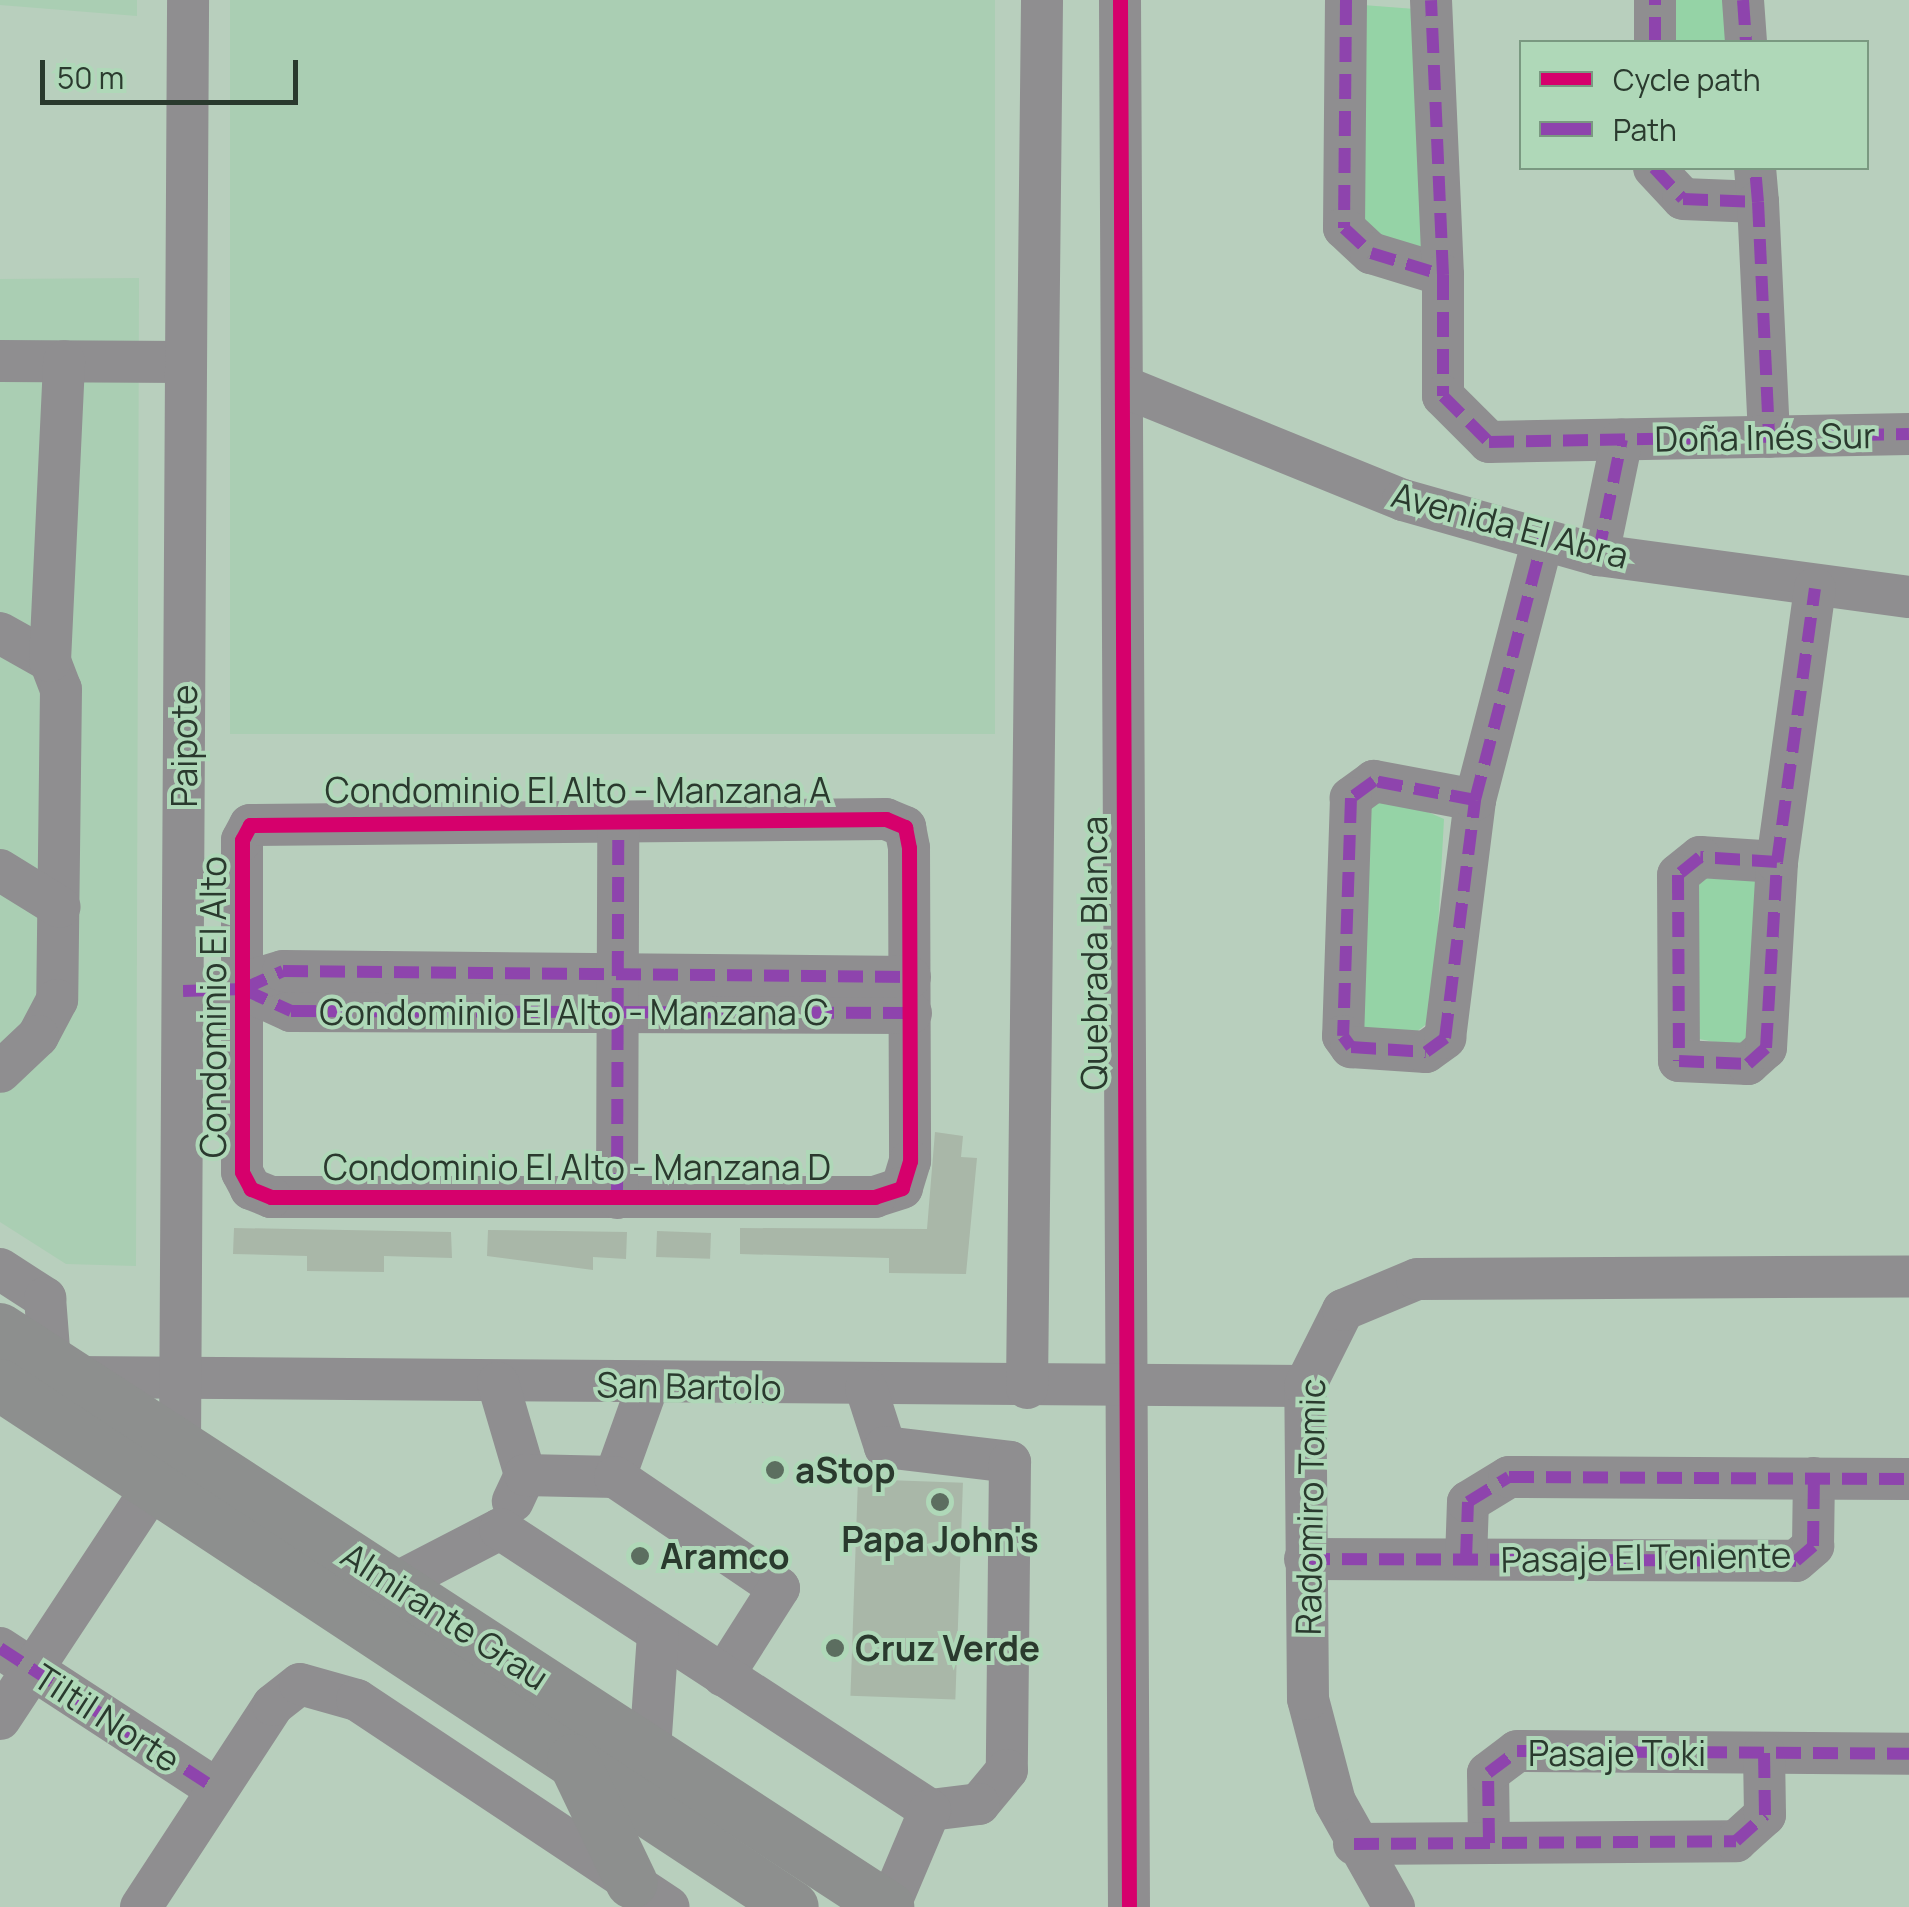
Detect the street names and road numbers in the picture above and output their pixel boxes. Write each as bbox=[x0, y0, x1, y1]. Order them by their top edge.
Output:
street label: Doña Inés Sur bbox=[1654, 414, 1876, 460]
street label: Avenida El Abra bbox=[1387, 473, 1633, 577]
street label: Paipote bbox=[163, 684, 205, 808]
street label: Condominio El Alto - Manzana A bbox=[325, 769, 831, 811]
street label: Quebrada Blanca bbox=[1073, 816, 1115, 1090]
street label: Condominio El Alto bbox=[192, 856, 234, 1158]
street label: Condominio El Alto - Manzana C bbox=[319, 991, 829, 1033]
street label: Condominio El Alto - Manzana D bbox=[323, 1146, 831, 1188]
street label: San Bartolo bbox=[596, 1363, 782, 1409]
street label: Radomiro Tomic bbox=[1287, 1378, 1333, 1636]
street label: Pasaje El Teniente bbox=[1500, 1533, 1792, 1581]
street label: Almirante Grau bbox=[334, 1534, 556, 1698]
street label: Tiltil Norte bbox=[26, 1655, 188, 1781]
street label: Pasaje Toki bbox=[1528, 1732, 1706, 1774]

